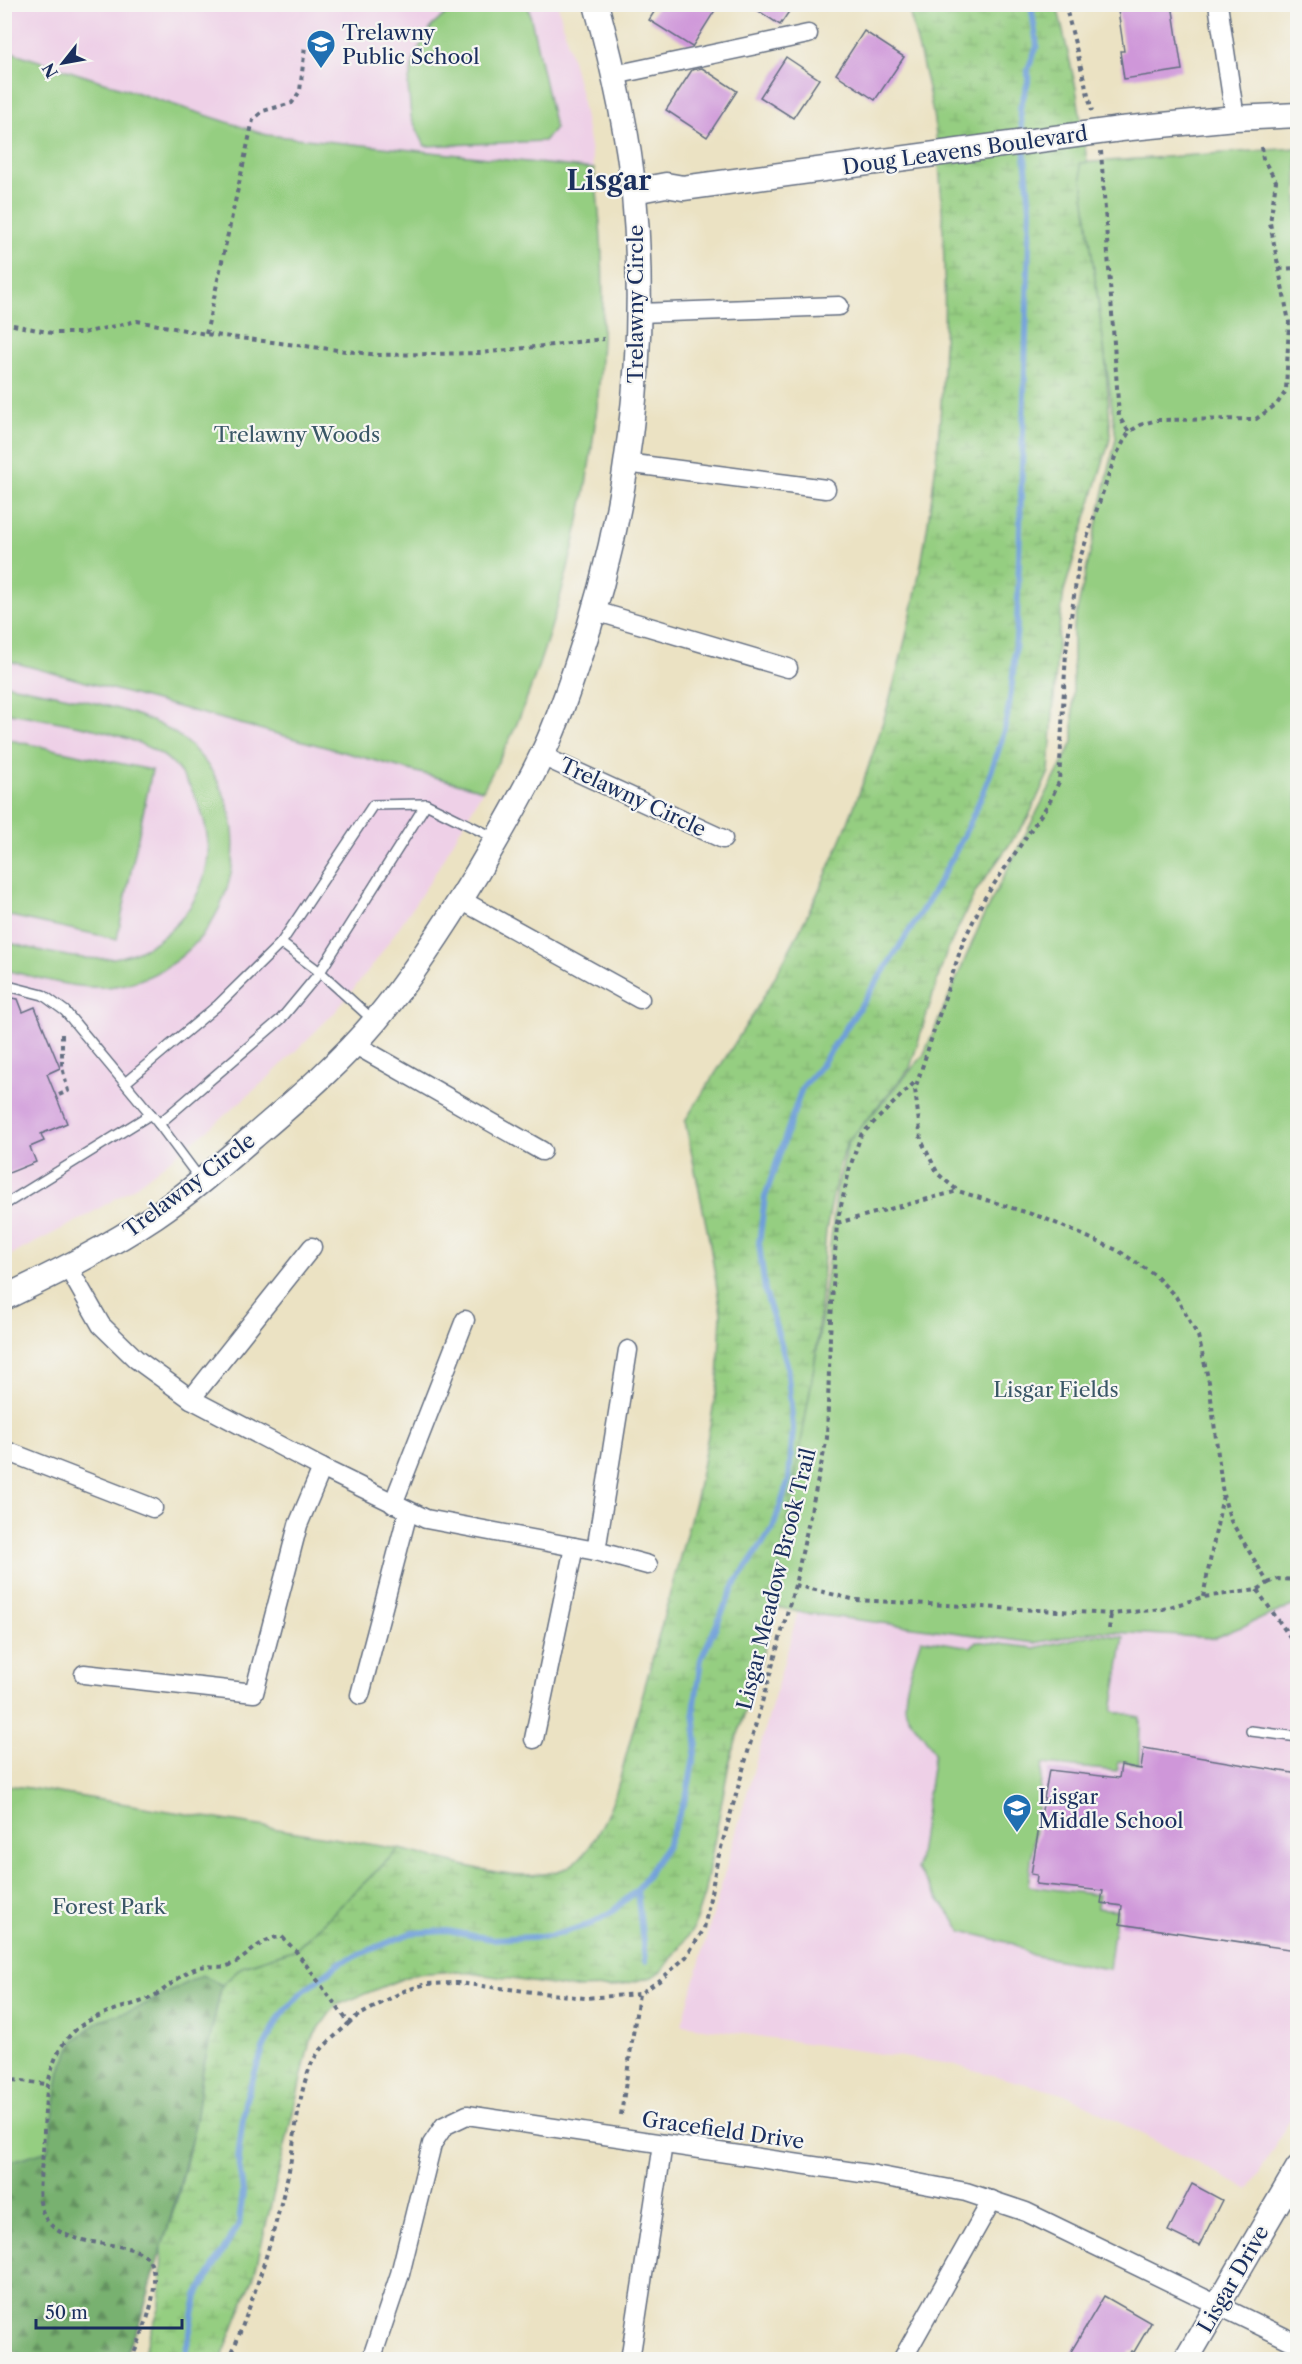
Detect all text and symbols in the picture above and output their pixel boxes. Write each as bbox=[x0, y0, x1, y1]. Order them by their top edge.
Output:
place label: Trelawny Public School bbox=[342, 20, 479, 69]
school or university icon: Trelawny Public School bbox=[305, 28, 337, 70]
north arrow bbox=[33, 33, 93, 93]
text: N bbox=[38, 60, 62, 82]
street label: Doug Leavens Boulevard bbox=[841, 120, 1089, 180]
district label: Lisgar bbox=[566, 164, 652, 197]
street label: Trelawny Circle bbox=[623, 225, 648, 383]
park label: Trelawny Woods bbox=[214, 422, 380, 447]
street label: Trelawny Circle bbox=[556, 752, 710, 842]
street label: Trelawny Circle bbox=[118, 1127, 260, 1243]
park label: Lisgar Fields bbox=[993, 1377, 1119, 1402]
street label: Lisgar Meadow Brook Trail bbox=[731, 1446, 821, 1712]
place label: Lisgar Middle School bbox=[1038, 1784, 1184, 1833]
school or university icon: Lisgar Middle School bbox=[1001, 1792, 1033, 1834]
park label: Forest Park bbox=[52, 1894, 167, 1919]
street label: Gracefield Drive bbox=[640, 2106, 806, 2154]
street label: Lisgar Drive bbox=[1192, 2221, 1274, 2337]
scale bar bbox=[36, 2292, 182, 2330]
text: 50 m bbox=[45, 2302, 88, 2324]

